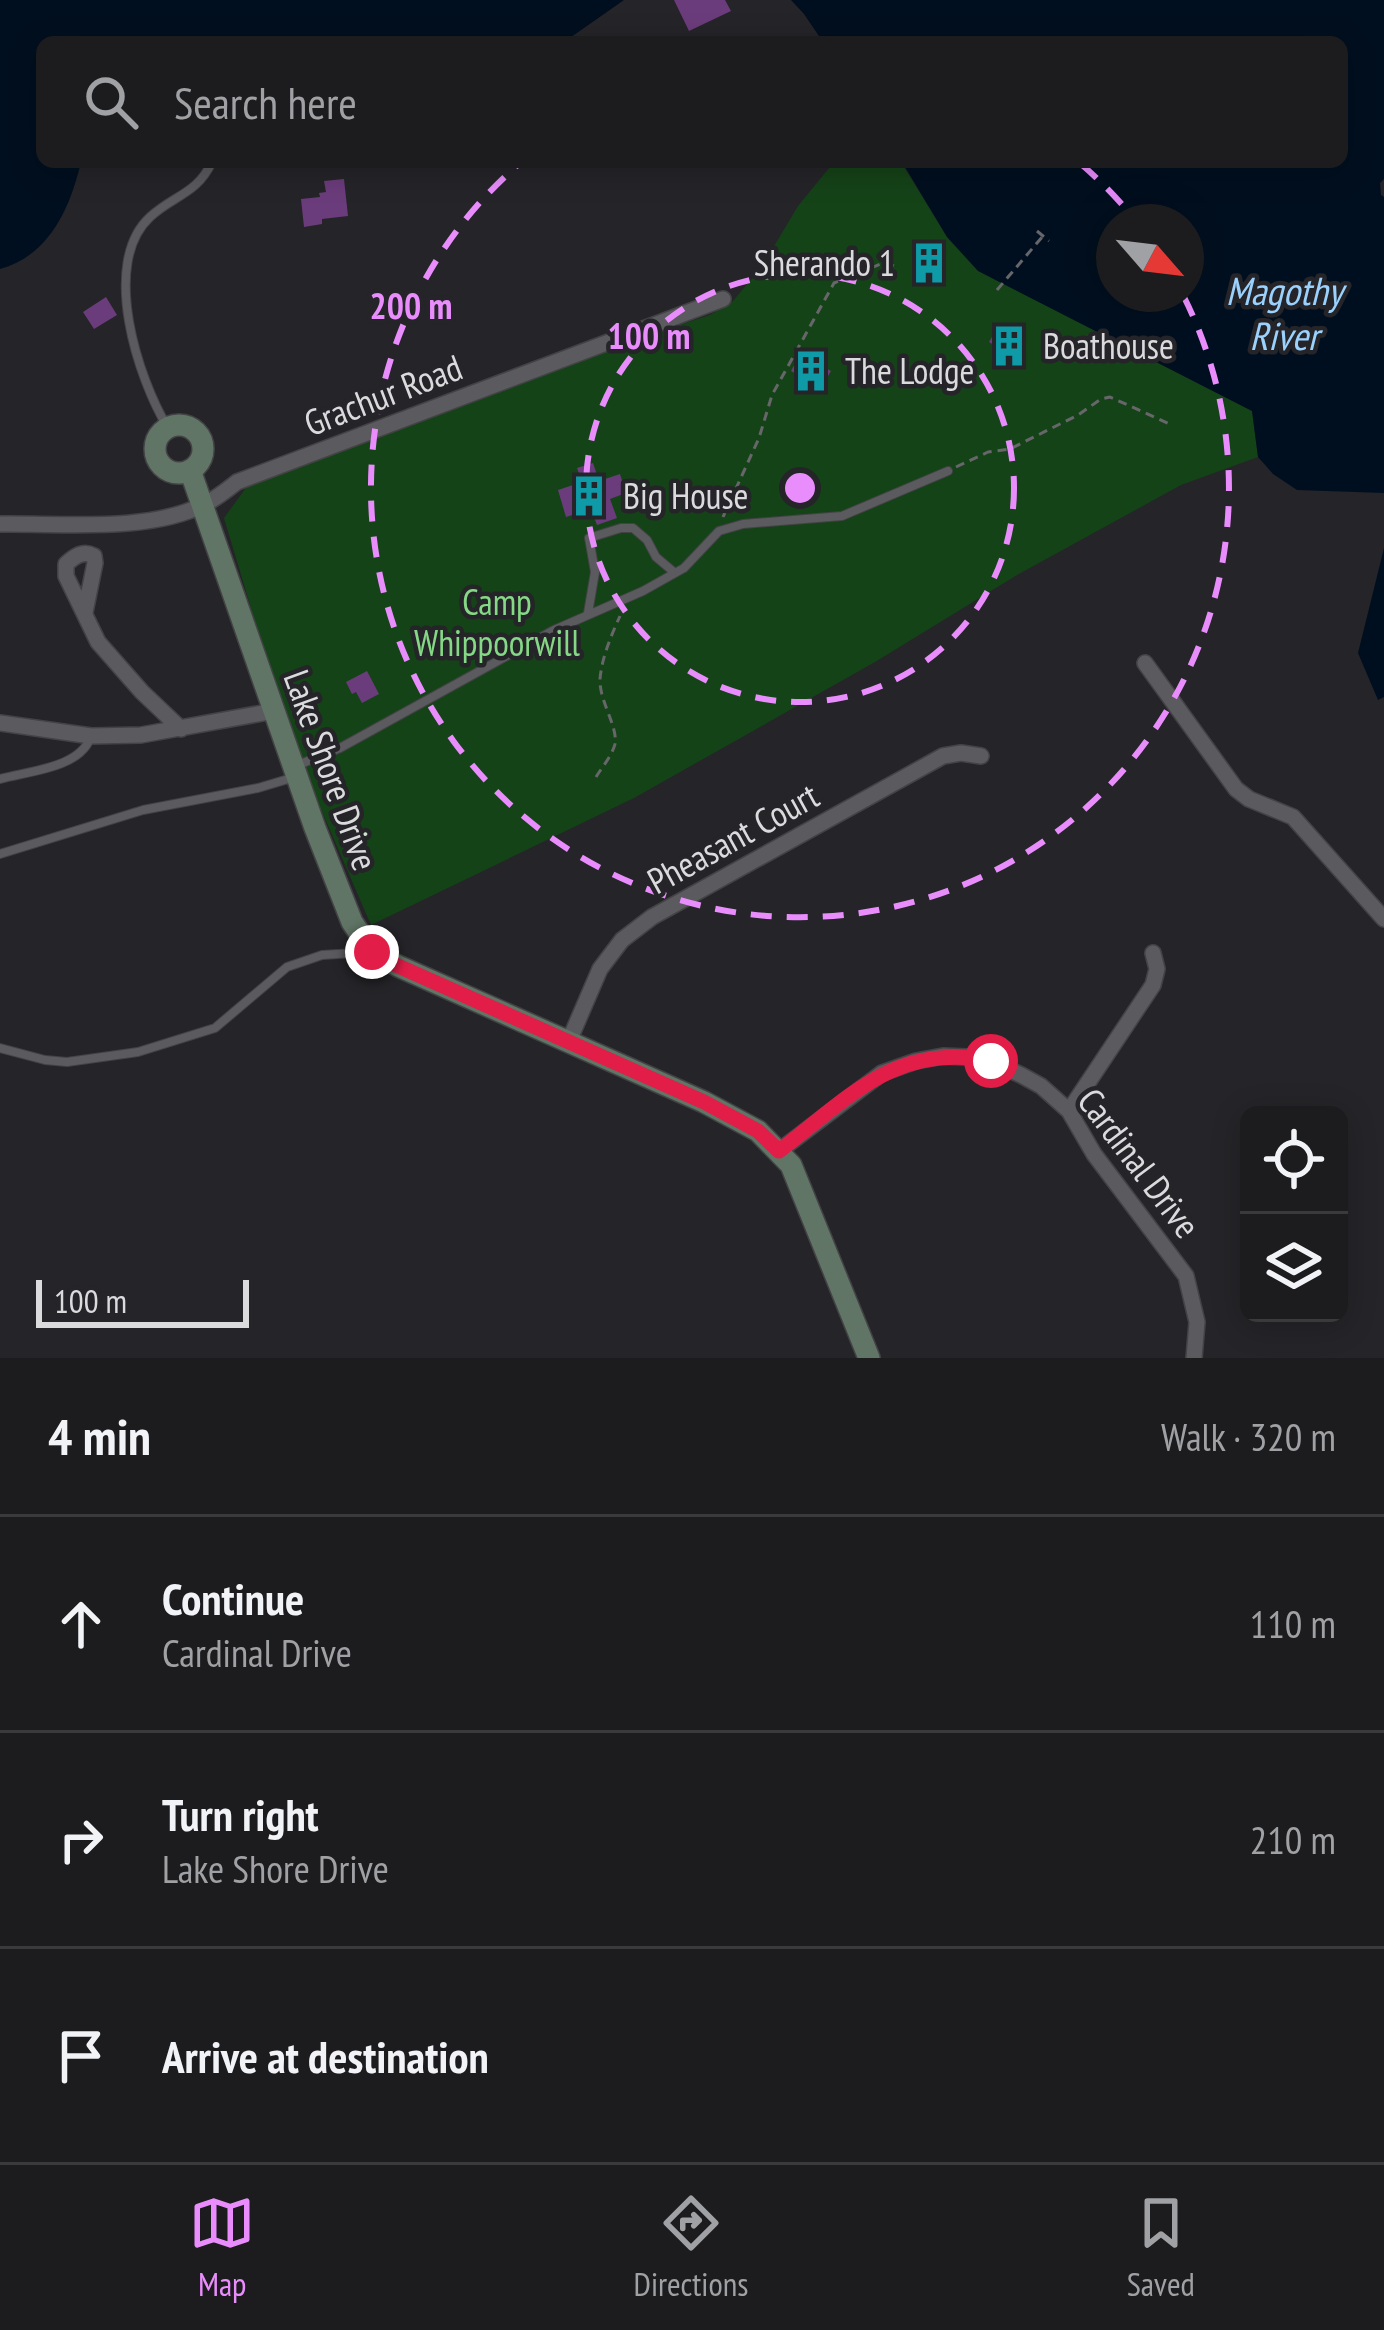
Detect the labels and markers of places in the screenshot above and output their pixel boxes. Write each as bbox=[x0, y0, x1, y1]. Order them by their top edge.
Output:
place label: Sherando 1 bbox=[754, 239, 895, 286]
building icon: Sherando 1 bbox=[906, 240, 952, 286]
place label: Boathouse bbox=[1043, 322, 1174, 369]
building icon: Boathouse bbox=[986, 323, 1032, 369]
place label: The Lodge bbox=[845, 347, 974, 394]
building icon: The Lodge bbox=[788, 348, 834, 394]
centre of rings bbox=[779, 467, 821, 509]
place label: Big House bbox=[623, 472, 748, 519]
building icon: Big House bbox=[566, 473, 612, 519]

